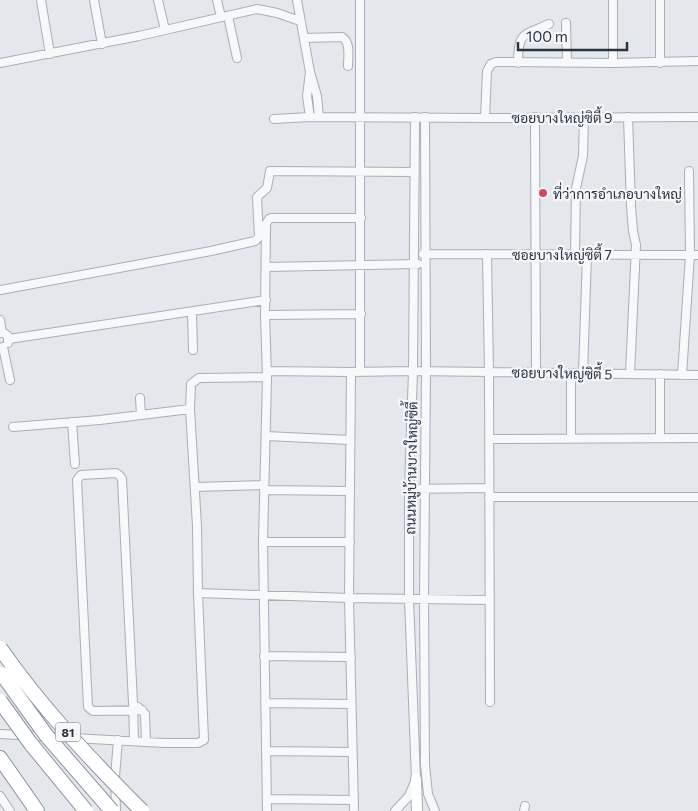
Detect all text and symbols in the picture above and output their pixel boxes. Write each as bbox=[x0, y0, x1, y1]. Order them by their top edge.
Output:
scale bar bbox=[518, 20, 627, 52]
text: 100 m bbox=[526, 27, 568, 45]
street label: ซอยบางใหญ่ซิตี้ 9 bbox=[511, 106, 613, 127]
place label: ที่ว่าการอำเภอบางใหญ่ bbox=[553, 182, 682, 203]
marker: ที่ว่าการอำเภอบางใหญ่ bbox=[537, 187, 549, 199]
street label: ซอยบางใหญ่ซิตี้ 7 bbox=[512, 243, 612, 264]
street label: ซอยบางใหญ่ซิตี้ 5 bbox=[511, 361, 613, 383]
street label: ถนนหมู่บ้านบางใหญ่ซิตี้ bbox=[398, 400, 423, 535]
road number: 81 bbox=[56, 722, 80, 742]

